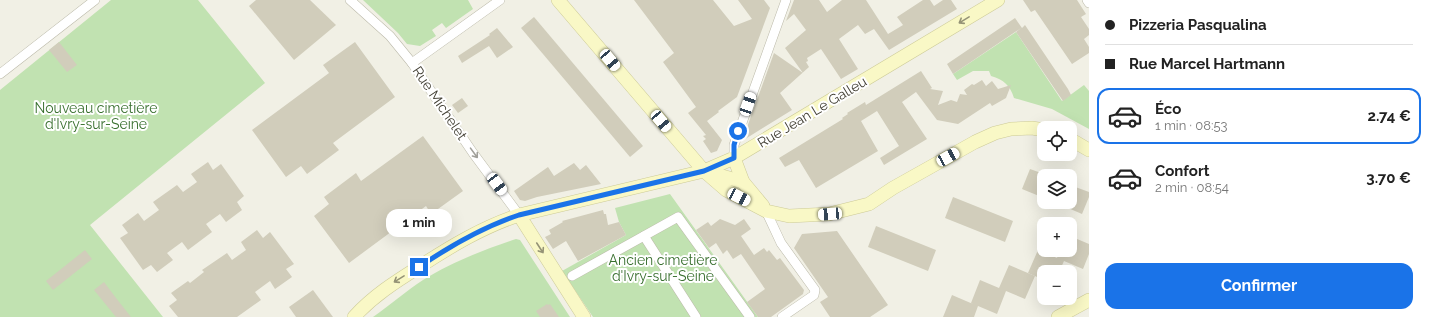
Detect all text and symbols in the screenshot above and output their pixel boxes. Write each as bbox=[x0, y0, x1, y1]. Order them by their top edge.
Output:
text: Pizzeria Pasqualina bbox=[1129, 16, 1267, 34]
one-way arrow bbox=[958, 17, 970, 25]
car bbox=[598, 47, 622, 73]
text: Rue Marcel Hartmann bbox=[1129, 55, 1285, 73]
street label: Rue Michelet bbox=[410, 63, 471, 143]
street label: Rue Jean Le Galleu bbox=[754, 73, 870, 151]
car bbox=[738, 91, 758, 117]
icon: car bbox=[1107, 98, 1143, 134]
park label: Nouveau cimetière d'Ivry-sur-Seine bbox=[35, 100, 157, 132]
text: Éco bbox=[1155, 100, 1181, 118]
text: 2.74 € bbox=[1367, 107, 1411, 125]
car bbox=[649, 108, 673, 134]
text: 1 min · 08:53 bbox=[1155, 118, 1227, 133]
map controls bbox=[1037, 121, 1077, 305]
button: locate bbox=[1037, 121, 1077, 161]
route start bbox=[729, 122, 747, 140]
car bbox=[935, 146, 961, 168]
one-way arrow bbox=[470, 148, 478, 159]
icon: car bbox=[1107, 160, 1143, 196]
text: Confort bbox=[1155, 162, 1209, 180]
button: layers bbox=[1037, 169, 1077, 209]
text: 3.70 € bbox=[1366, 169, 1411, 187]
car bbox=[485, 171, 509, 197]
text: 2 min · 08:54 bbox=[1155, 180, 1229, 195]
car bbox=[726, 186, 752, 208]
car bbox=[818, 207, 842, 221]
callout: 1 min bbox=[386, 209, 452, 237]
text: 1 min bbox=[403, 215, 435, 230]
button: + bbox=[1037, 217, 1077, 257]
one-way arrow bbox=[536, 243, 544, 254]
park label: Ancien cimetière d'Ivry-sur-Seine bbox=[609, 252, 717, 284]
route end bbox=[410, 258, 428, 276]
button: Confirmer bbox=[1105, 263, 1413, 309]
button: − bbox=[1037, 265, 1077, 305]
one-way arrow bbox=[393, 276, 405, 284]

